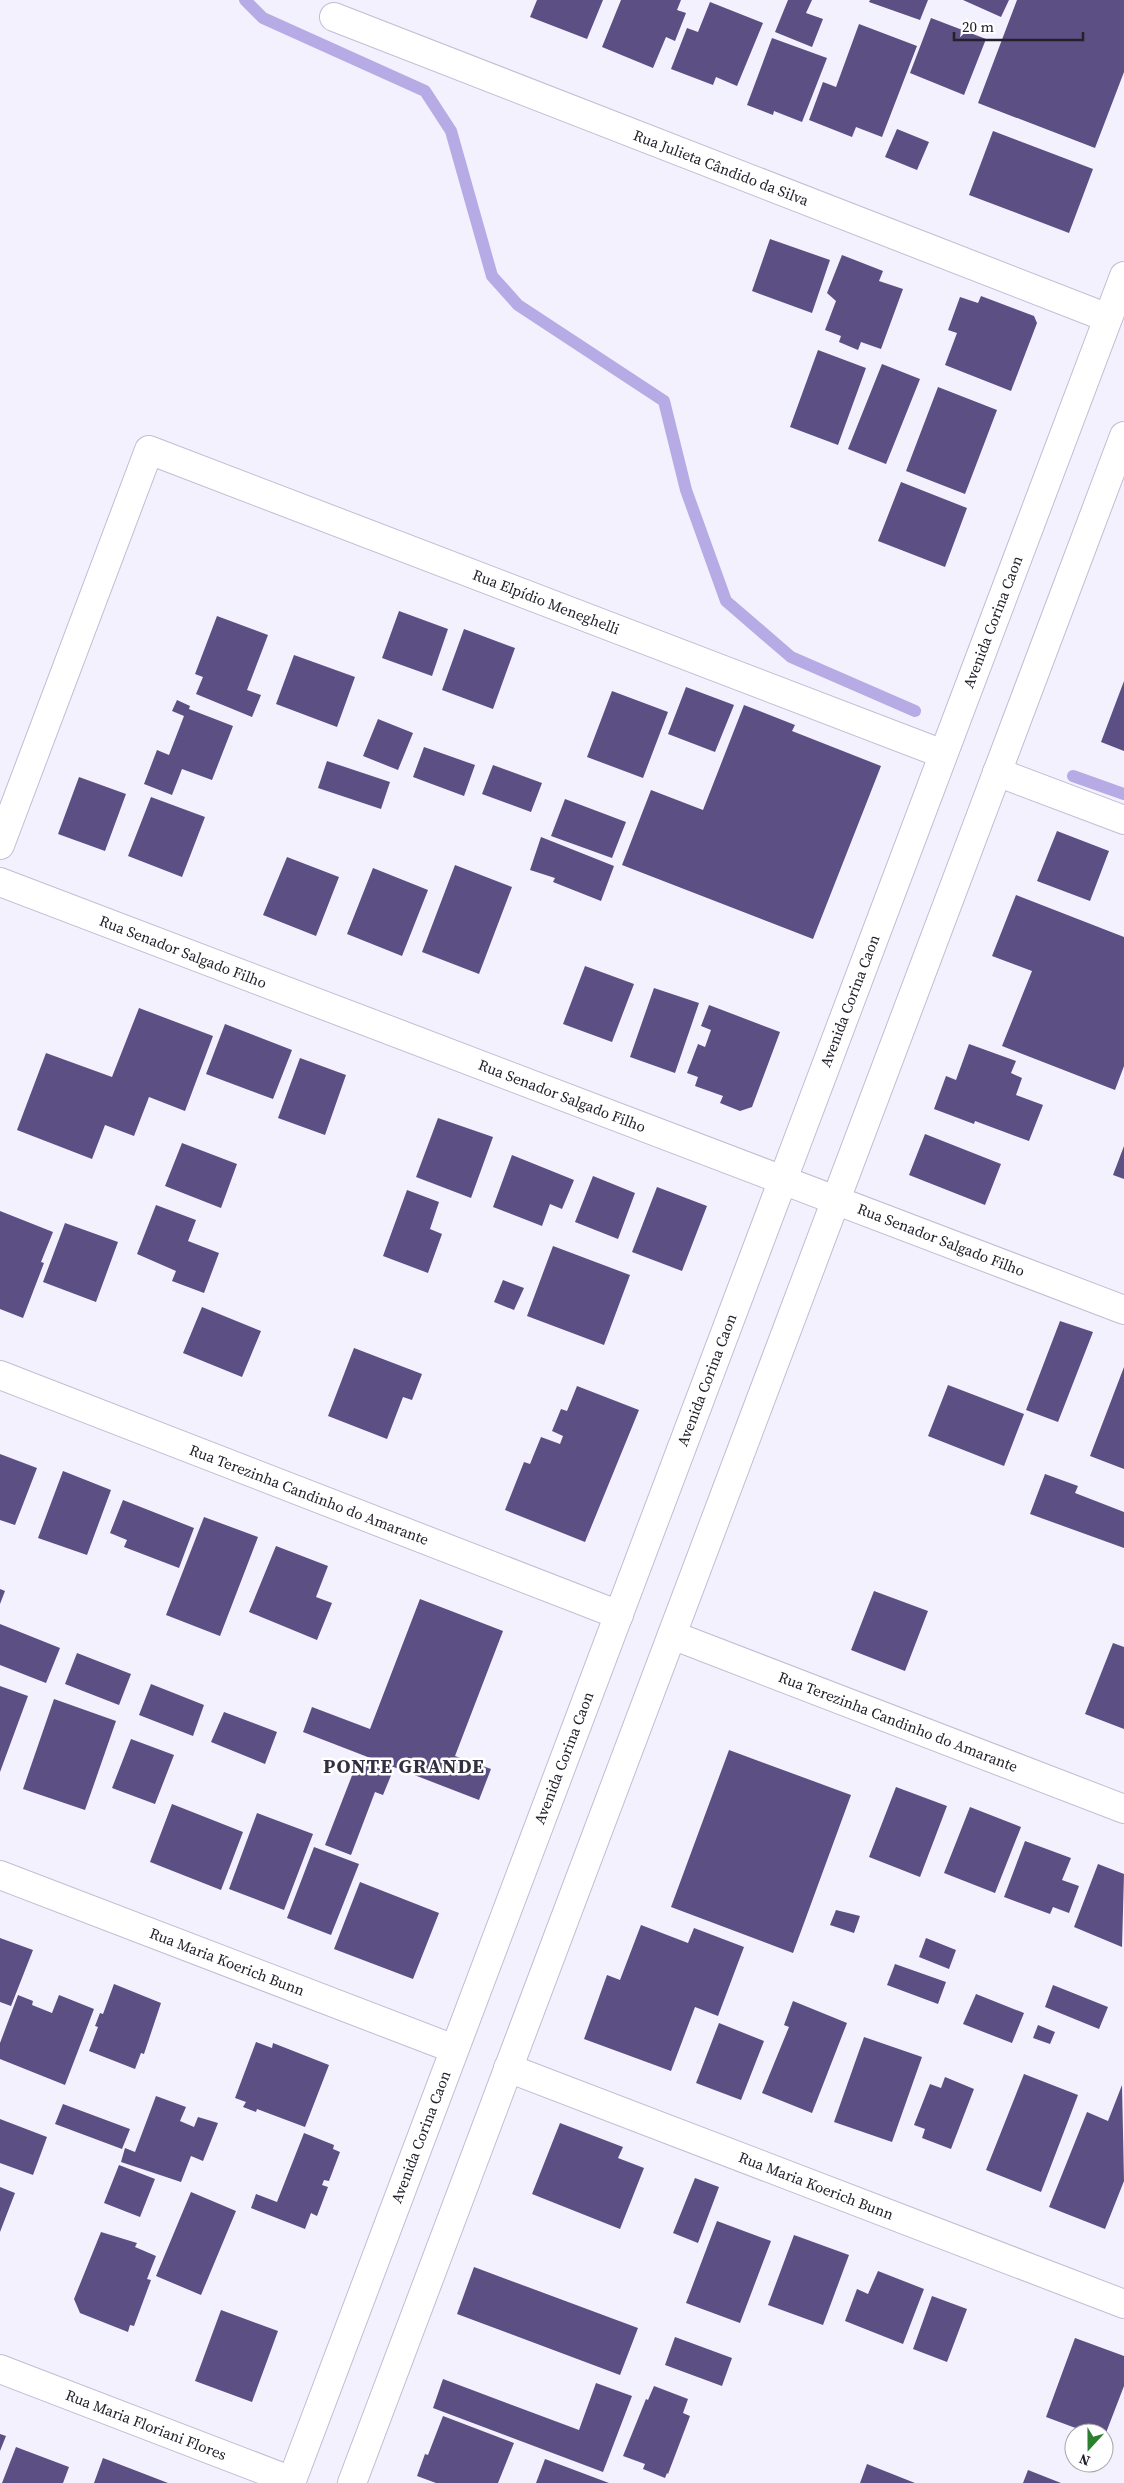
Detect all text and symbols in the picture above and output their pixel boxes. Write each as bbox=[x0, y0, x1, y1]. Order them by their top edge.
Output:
scale bar bbox=[954, 10, 1083, 42]
text: 20 m bbox=[962, 16, 994, 37]
street label: Rua Julieta Cândido da Silva bbox=[630, 124, 812, 211]
street label: Avenida Corina Caon bbox=[958, 553, 1027, 691]
street label: Rua Elpídio Meneghelli bbox=[470, 564, 623, 639]
street label: Rua Senador Salgado Filho bbox=[96, 910, 270, 993]
street label: Avenida Corina Caon bbox=[815, 932, 884, 1070]
street label: Rua Senador Salgado Filho bbox=[475, 1054, 649, 1137]
street label: Rua Senador Salgado Filho bbox=[854, 1198, 1028, 1281]
street label: Avenida Corina Caon bbox=[672, 1311, 741, 1449]
street label: Rua Terezinha Candinho do Amarante bbox=[187, 1439, 432, 1550]
street label: Rua Terezinha Candinho do Amarante bbox=[776, 1666, 1021, 1777]
street label: Avenida Corina Caon bbox=[529, 1689, 598, 1827]
district label: PONTE GRANDE bbox=[323, 1752, 485, 1780]
street label: Rua Maria Koerich Bunn bbox=[147, 1922, 308, 2001]
street label: Avenida Corina Caon bbox=[386, 2068, 455, 2206]
street label: Rua Maria Koerich Bunn bbox=[736, 2146, 897, 2225]
street label: Rua Maria Floriani Flores bbox=[63, 2384, 230, 2465]
north arrow bbox=[1064, 2423, 1114, 2473]
text: N bbox=[1076, 2449, 1093, 2471]

